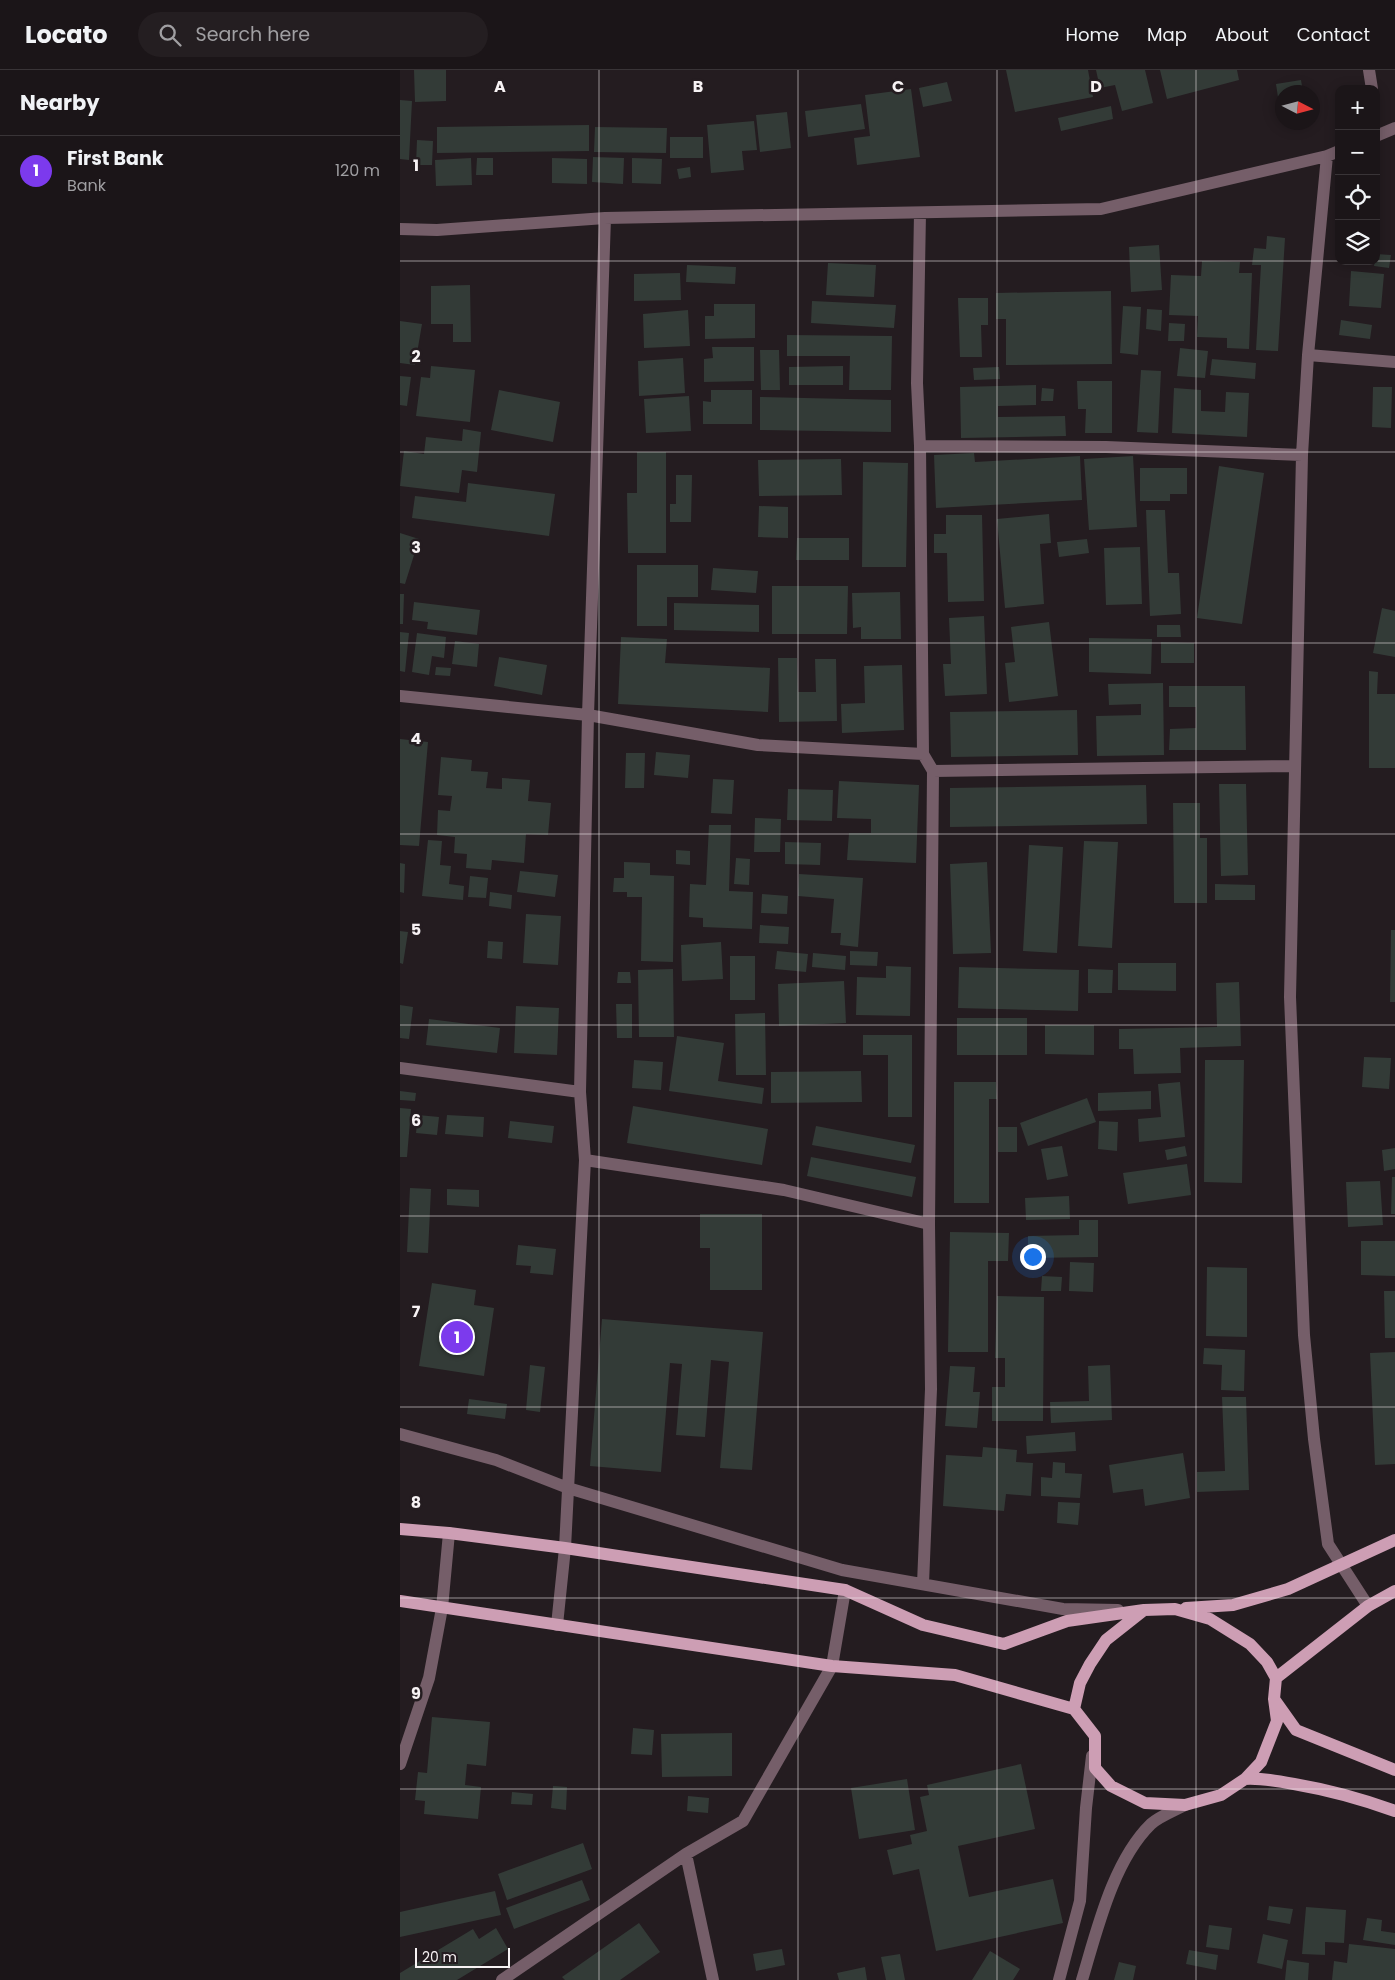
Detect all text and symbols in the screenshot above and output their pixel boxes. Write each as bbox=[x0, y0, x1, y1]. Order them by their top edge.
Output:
search box bbox=[138, 12, 488, 57]
text: Locato bbox=[25, 18, 108, 51]
icon: search bbox=[156, 21, 184, 49]
text: Search here bbox=[196, 21, 310, 48]
text: Home bbox=[1065, 22, 1119, 47]
text: Map bbox=[1147, 22, 1187, 47]
text: About bbox=[1215, 22, 1269, 47]
text: Contact bbox=[1297, 22, 1370, 47]
text: A bbox=[494, 75, 506, 98]
text: B bbox=[693, 75, 703, 98]
text: C bbox=[892, 75, 904, 98]
text: D bbox=[1090, 75, 1102, 98]
north arrow bbox=[1275, 85, 1320, 130]
map controls bbox=[1335, 85, 1380, 265]
button: + bbox=[1335, 85, 1380, 130]
text: Nearby bbox=[20, 88, 100, 117]
button: − bbox=[1335, 130, 1380, 175]
text: First Bank bbox=[67, 145, 163, 172]
text: 1 bbox=[413, 154, 419, 177]
text: 1 bbox=[33, 159, 39, 182]
text: 120 m bbox=[335, 159, 380, 182]
text: Bank bbox=[67, 174, 106, 197]
button: locate bbox=[1335, 175, 1380, 220]
button: layers bbox=[1335, 220, 1380, 265]
text: 2 bbox=[411, 345, 421, 368]
text: 3 bbox=[411, 536, 421, 559]
text: 4 bbox=[411, 727, 422, 750]
text: 5 bbox=[411, 918, 421, 941]
text: 6 bbox=[411, 1109, 421, 1132]
your location bbox=[1020, 1244, 1046, 1270]
text: 7 bbox=[412, 1300, 421, 1323]
pin: 1 bbox=[441, 1318, 473, 1356]
text: 8 bbox=[411, 1491, 421, 1514]
text: 9 bbox=[411, 1682, 421, 1705]
scale bar bbox=[415, 1945, 510, 1968]
text: 20 m bbox=[422, 1947, 457, 1967]

